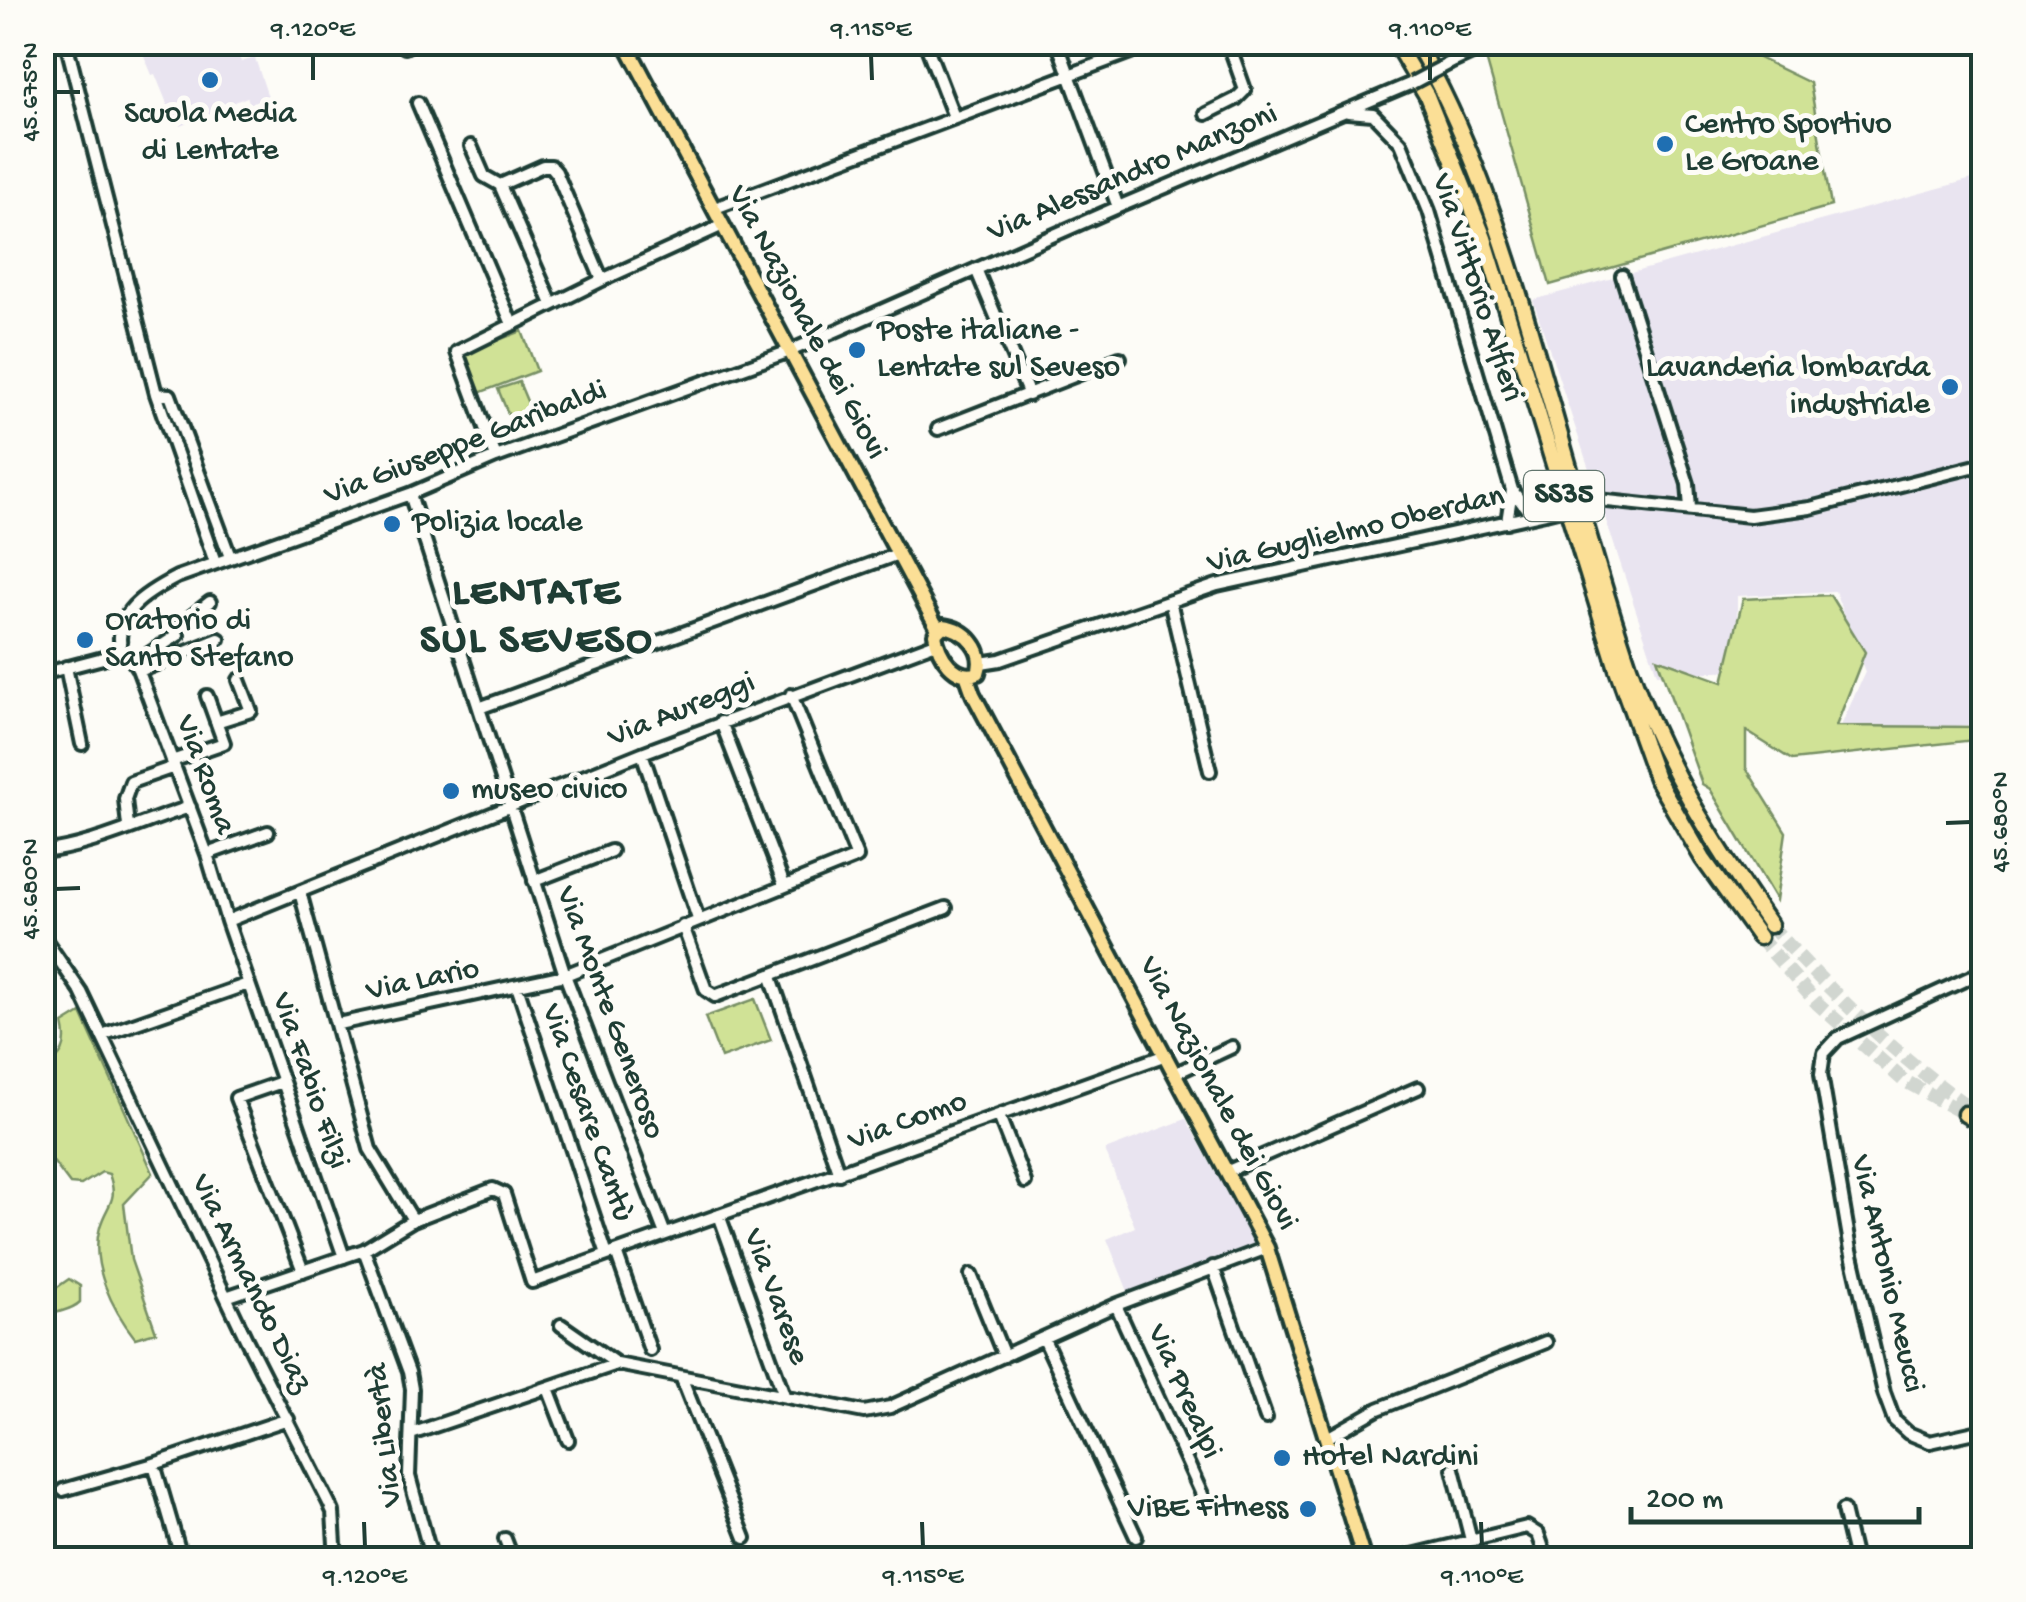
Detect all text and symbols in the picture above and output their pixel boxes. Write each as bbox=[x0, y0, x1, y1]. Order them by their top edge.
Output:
text: 9.120°E bbox=[270, 17, 356, 46]
text: 9.115°E bbox=[830, 17, 913, 46]
text: 9.110°E bbox=[1388, 17, 1472, 46]
text: 45.675°N bbox=[18, 42, 47, 142]
marker: Scuola Media di Lentate bbox=[199, 69, 221, 91]
place label: Scuola Media di Lentate bbox=[124, 96, 297, 171]
street label: Via Alessandro Manzoni bbox=[981, 96, 1284, 253]
place label: Centro Sportivo Le Groane bbox=[1685, 107, 1892, 182]
marker: Centro Sportivo Le Groane bbox=[1654, 133, 1676, 155]
street label: Via Vittorio Alfieri bbox=[1421, 168, 1531, 407]
street label: Via Nazionale dei Giovi bbox=[717, 179, 894, 467]
place label: Poste italiane - Lentate sul Seveso bbox=[876, 313, 1120, 388]
marker: Poste italiane - Lentate sul Seveso bbox=[846, 339, 868, 361]
place label: Lavanderia lombarda industriale bbox=[1646, 350, 1931, 425]
street label: Via Giuseppe Garibaldi bbox=[318, 373, 613, 516]
marker: Lavanderia lombarda industriale bbox=[1939, 376, 1961, 398]
road number: SS35 bbox=[1524, 471, 1604, 521]
street label: Via Guglielmo Oberdan bbox=[1203, 478, 1508, 584]
place label: Polizia locale bbox=[411, 505, 583, 543]
marker: Polizia locale bbox=[381, 513, 403, 535]
district label: LENTATE SUL SEVESO bbox=[420, 570, 654, 667]
place label: Oratorio di Santo Stefano bbox=[105, 603, 294, 678]
marker: Oratorio di Santo Stefano bbox=[74, 629, 96, 651]
street label: Via Aureggi bbox=[602, 664, 761, 758]
street label: Via Roma bbox=[165, 709, 243, 841]
place label: museo civico bbox=[471, 772, 628, 810]
text: 45.680°N bbox=[1988, 772, 2017, 872]
marker: museo civico bbox=[440, 780, 462, 802]
text: 45.680°N bbox=[18, 839, 47, 939]
street label: Via Monte Generoso bbox=[545, 881, 672, 1144]
street label: Via Nazionale dei Giovi bbox=[1128, 950, 1305, 1238]
street label: Via Lario bbox=[362, 951, 483, 1012]
street label: Via Fabio Filzi bbox=[261, 987, 357, 1174]
street label: Via Cesare Cantù bbox=[531, 998, 641, 1227]
street label: Via Como bbox=[843, 1083, 972, 1161]
street label: Via Antonio Meucci bbox=[1840, 1151, 1932, 1396]
street label: Via Armando Diaz bbox=[180, 1168, 320, 1400]
street label: Via Varese bbox=[733, 1223, 817, 1371]
street label: Via Prealpi bbox=[1136, 1318, 1229, 1465]
street label: Via Libertà bbox=[359, 1360, 413, 1510]
place label: Hotel Nardini bbox=[1302, 1439, 1479, 1477]
marker: Hotel Nardini bbox=[1271, 1447, 1293, 1469]
scale bar bbox=[1631, 1462, 1918, 1524]
text: 200 m bbox=[1646, 1484, 1723, 1519]
place label: ViBE Fitness bbox=[1127, 1490, 1289, 1528]
marker: ViBE Fitness bbox=[1297, 1498, 1319, 1520]
text: 9.120°E bbox=[322, 1564, 408, 1593]
text: 9.115°E bbox=[882, 1564, 965, 1593]
text: 9.110°E bbox=[1440, 1564, 1524, 1593]

